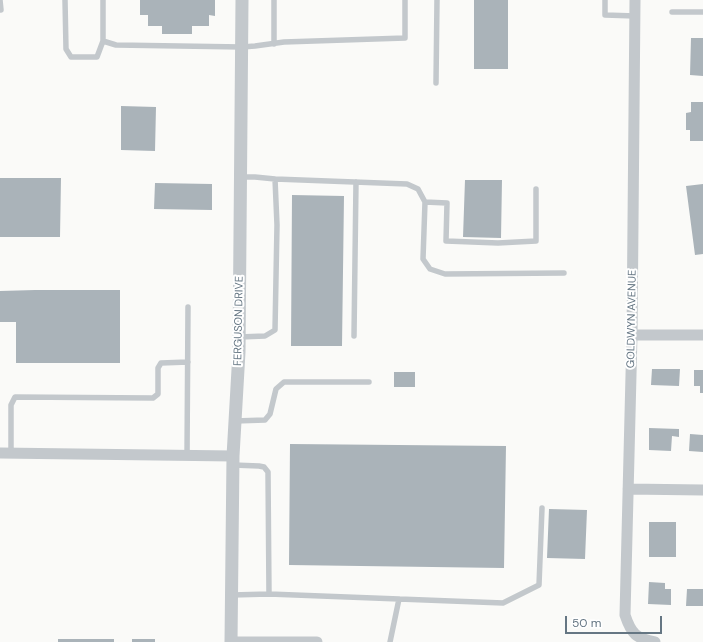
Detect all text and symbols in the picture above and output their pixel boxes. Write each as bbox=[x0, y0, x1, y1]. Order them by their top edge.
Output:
street label: GOLDWYN AVENUE bbox=[625, 270, 639, 368]
street label: FERGUSON DRIVE bbox=[232, 276, 246, 366]
scale bar bbox=[567, 608, 664, 634]
text: 50 m bbox=[572, 615, 601, 631]

